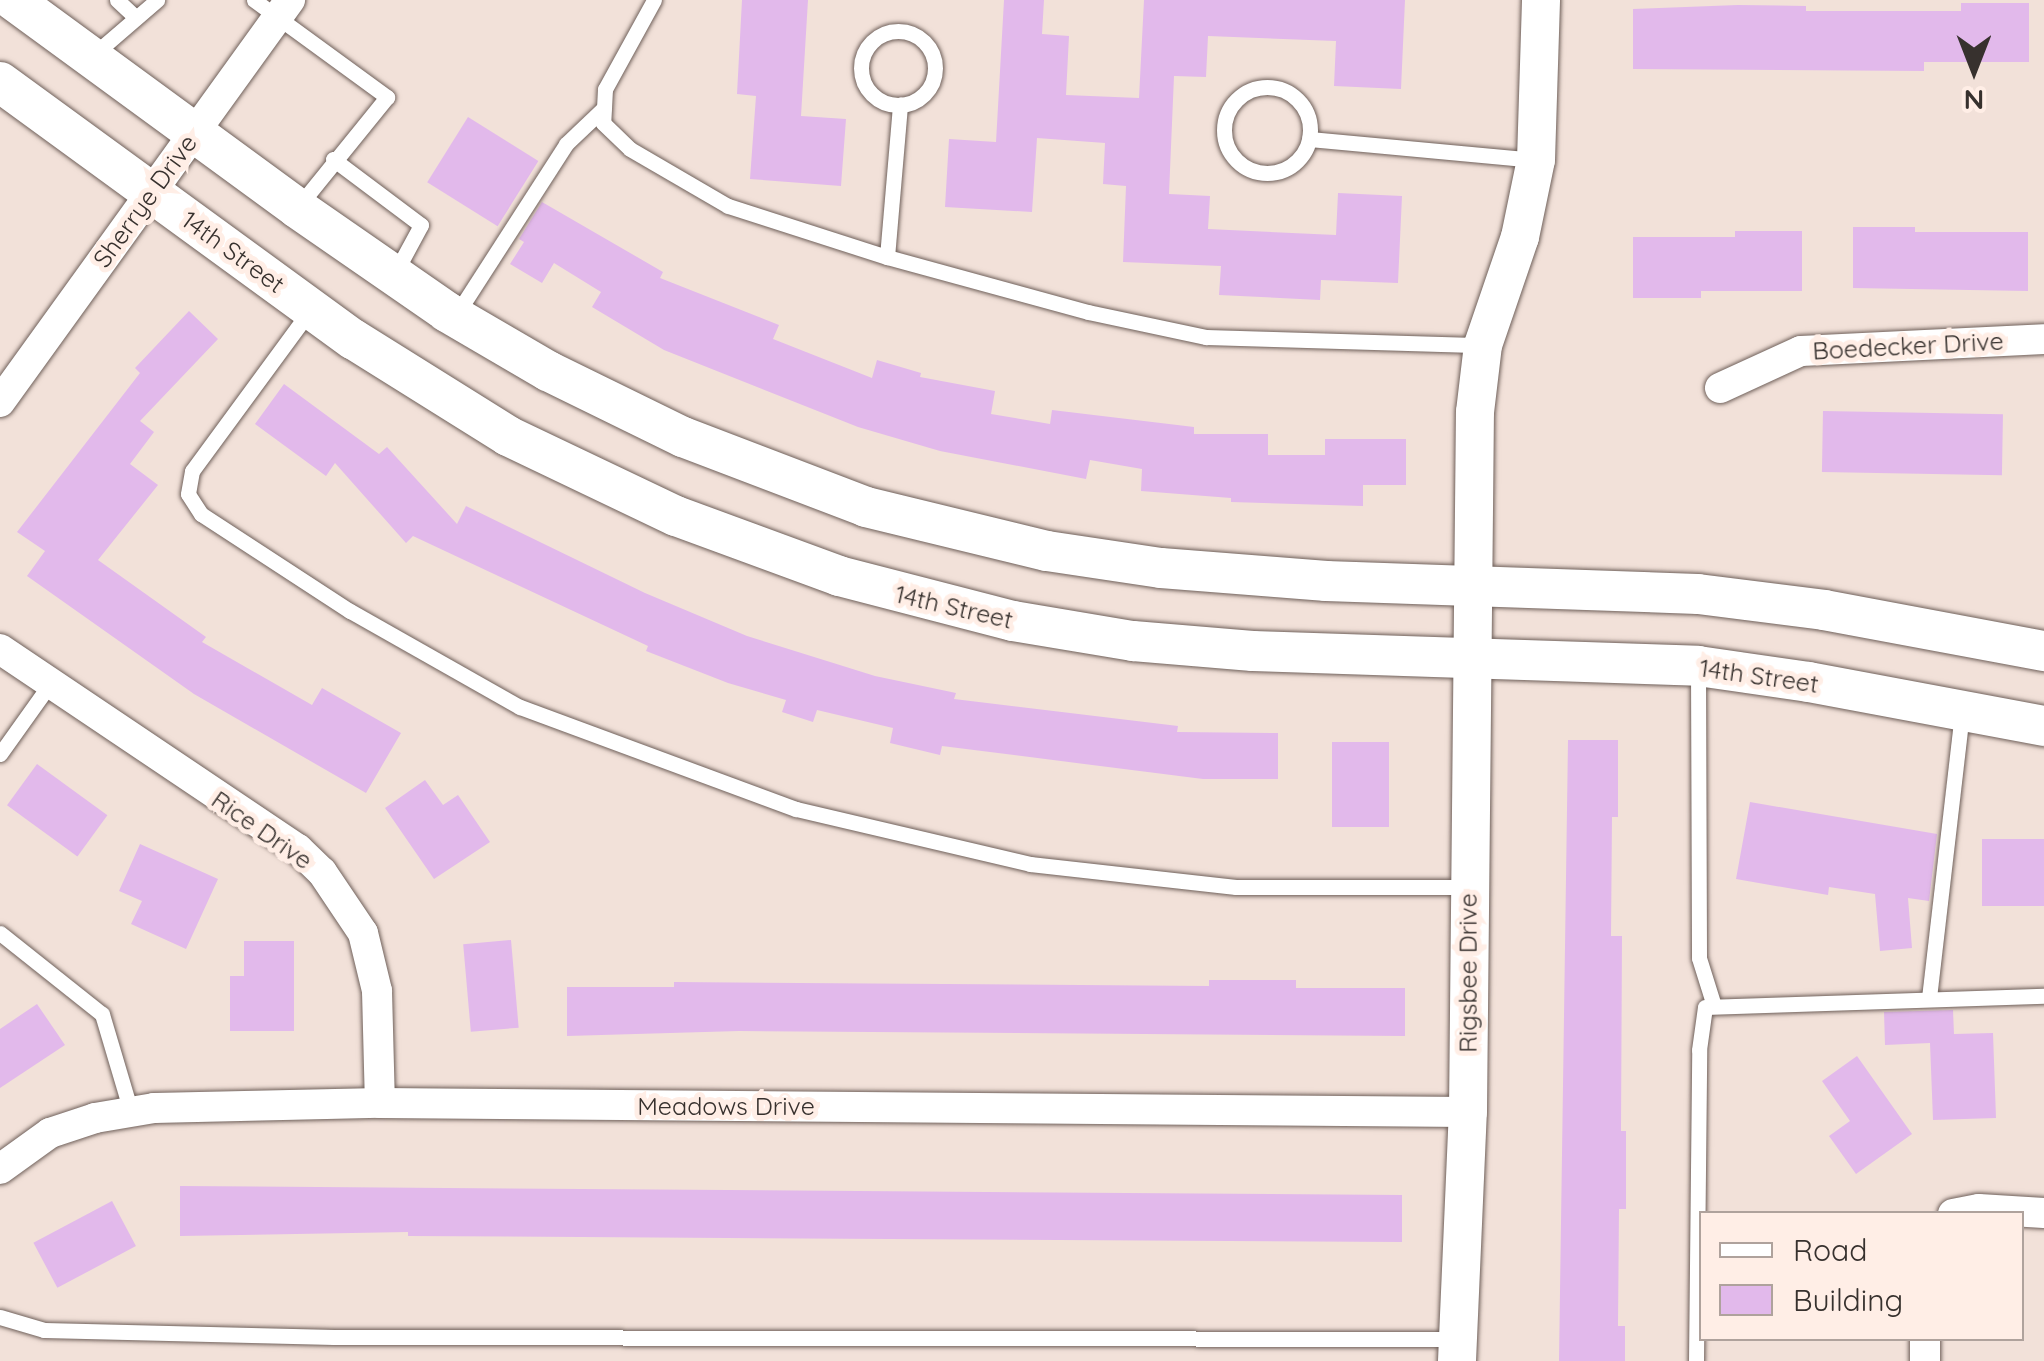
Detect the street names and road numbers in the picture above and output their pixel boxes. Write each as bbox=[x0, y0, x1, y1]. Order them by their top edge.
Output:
street label: Sherrye Drive bbox=[87, 129, 203, 273]
street label: 14th Street bbox=[176, 205, 290, 299]
street label: Boedecker Drive bbox=[1812, 326, 2004, 366]
street label: 14th Street bbox=[892, 579, 1016, 635]
street label: 14th Street bbox=[1698, 653, 1820, 699]
street label: Rice Drive bbox=[206, 784, 318, 876]
street label: Rigsbee Drive bbox=[1453, 893, 1483, 1053]
street label: Meadows Drive bbox=[637, 1091, 815, 1121]

